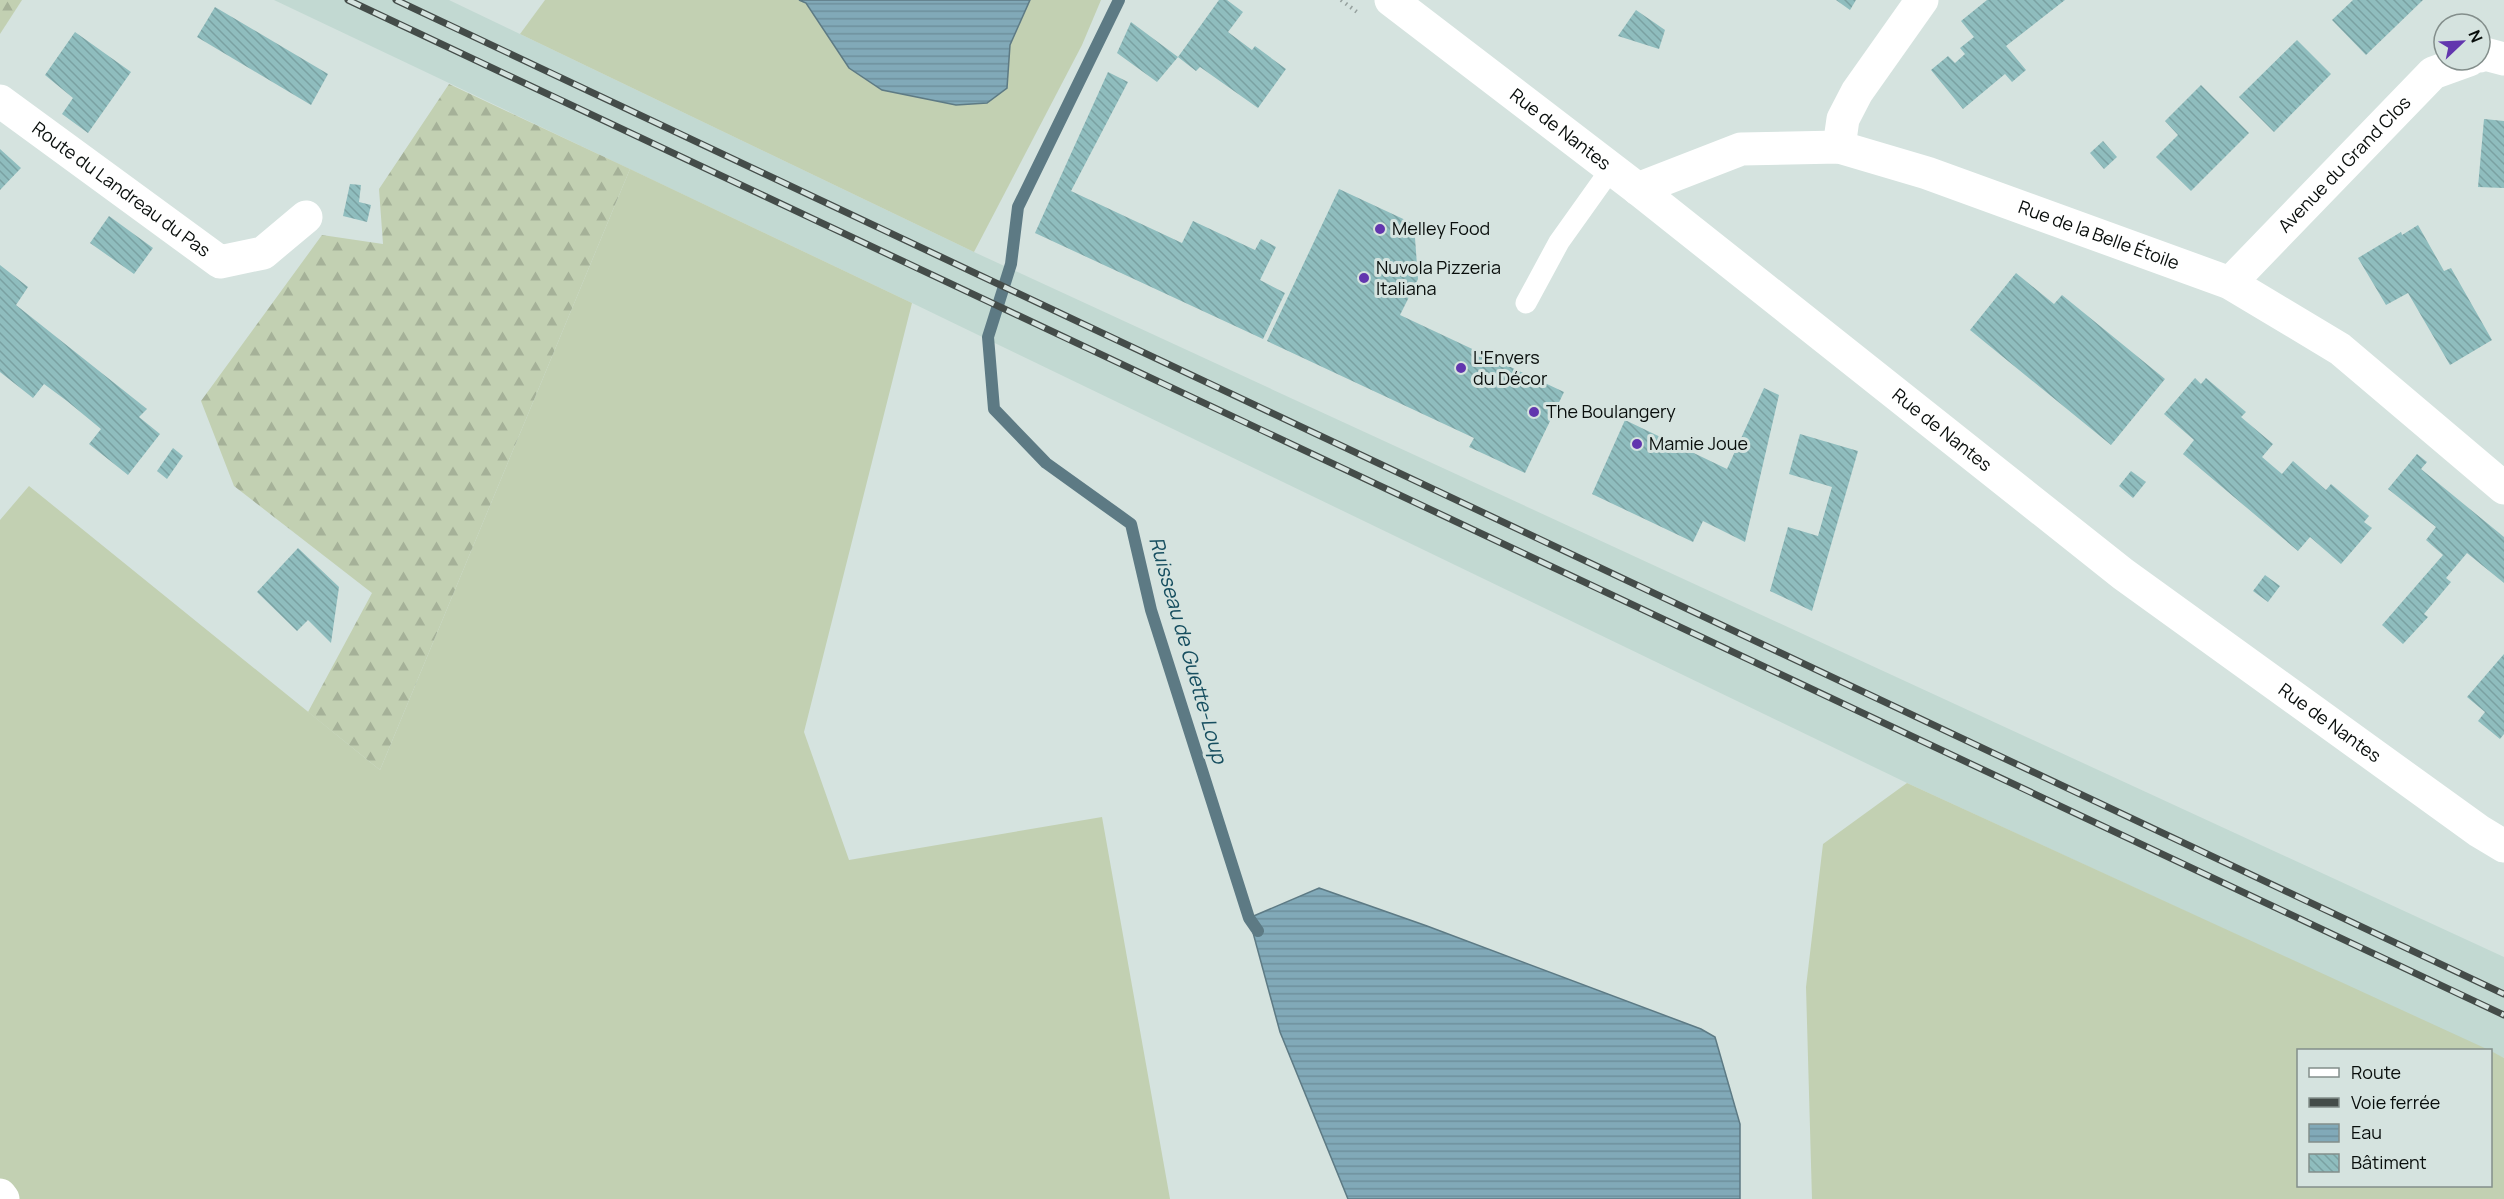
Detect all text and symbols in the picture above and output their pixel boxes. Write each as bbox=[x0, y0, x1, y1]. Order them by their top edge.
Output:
north arrow bbox=[2432, 12, 2492, 72]
text: N bbox=[2463, 27, 2488, 46]
street label: Rue de Nantes bbox=[1505, 82, 1616, 175]
street label: Avenue du Grand Clos bbox=[2272, 90, 2416, 237]
street label: Route du Landreau du Pas bbox=[28, 116, 216, 262]
street label: Rue de la Belle Étoile bbox=[2015, 194, 2183, 275]
place label: Melley Food bbox=[1392, 216, 1490, 240]
marker: Melley Food bbox=[1373, 222, 1387, 236]
place label: Nuvola Pizzeria Italiana bbox=[1376, 255, 1501, 300]
marker: Nuvola Pizzeria Italiana bbox=[1357, 271, 1371, 285]
place label: L'Envers du Décor bbox=[1473, 345, 1548, 390]
marker: L'Envers du Décor bbox=[1454, 361, 1468, 375]
street label: Rue de Nantes bbox=[1888, 382, 1997, 476]
place label: The Boulangery bbox=[1546, 399, 1676, 423]
marker: The Boulangery bbox=[1527, 405, 1541, 419]
place label: Mamie Joue bbox=[1649, 431, 1748, 455]
marker: Mamie Joue bbox=[1630, 437, 1644, 451]
water label: Ruisseau de Guette-Loup bbox=[1143, 533, 1234, 767]
street label: Rue de Nantes bbox=[2274, 677, 2386, 767]
legend bbox=[2297, 1049, 2492, 1187]
text: Route bbox=[2351, 1060, 2401, 1084]
text: Voie ferrée bbox=[2351, 1090, 2440, 1114]
text: Eau bbox=[2351, 1120, 2382, 1144]
text: Bâtiment bbox=[2351, 1150, 2427, 1174]

